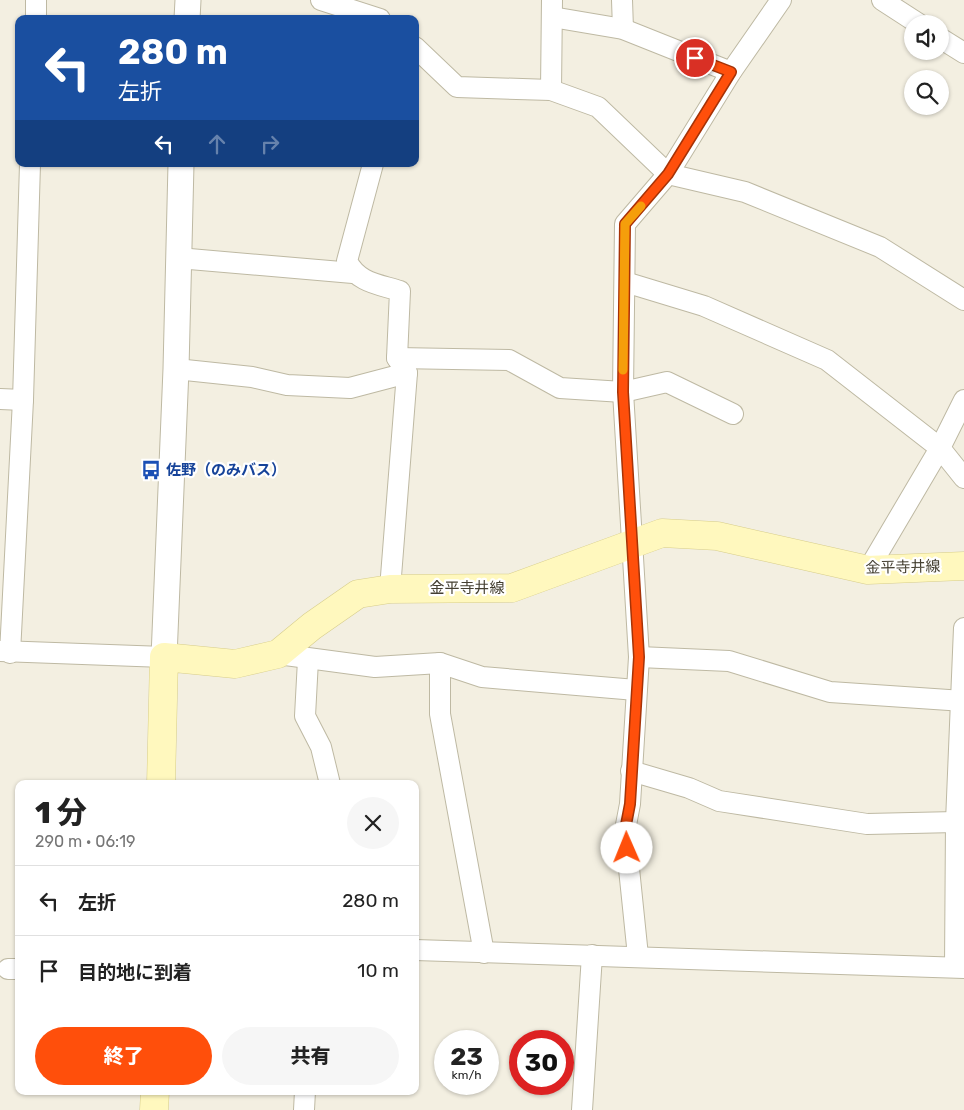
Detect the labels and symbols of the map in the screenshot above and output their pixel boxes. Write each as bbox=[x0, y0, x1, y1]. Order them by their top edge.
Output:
pin bbox=[674, 37, 716, 79]
bus stop icon: 佐野（のみバス） bbox=[140, 459, 162, 481]
place label: 佐野（のみバス） bbox=[166, 461, 286, 479]
street label: 金平寺井線 bbox=[865, 557, 941, 577]
street label: 金平寺井線 bbox=[429, 579, 505, 597]
position arrow bbox=[600, 821, 652, 873]
speed limit sign: 30 bbox=[509, 1030, 574, 1095]

